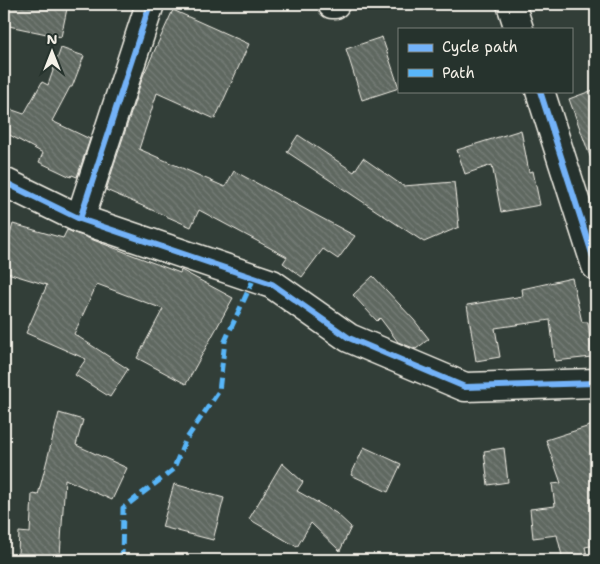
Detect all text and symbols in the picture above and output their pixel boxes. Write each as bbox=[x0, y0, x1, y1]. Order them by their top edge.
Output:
north arrow bbox=[28, 28, 78, 78]
legend bbox=[398, 28, 572, 92]
text: N bbox=[46, 30, 58, 48]
text: Cycle path bbox=[442, 37, 518, 57]
text: Path bbox=[442, 63, 475, 83]

